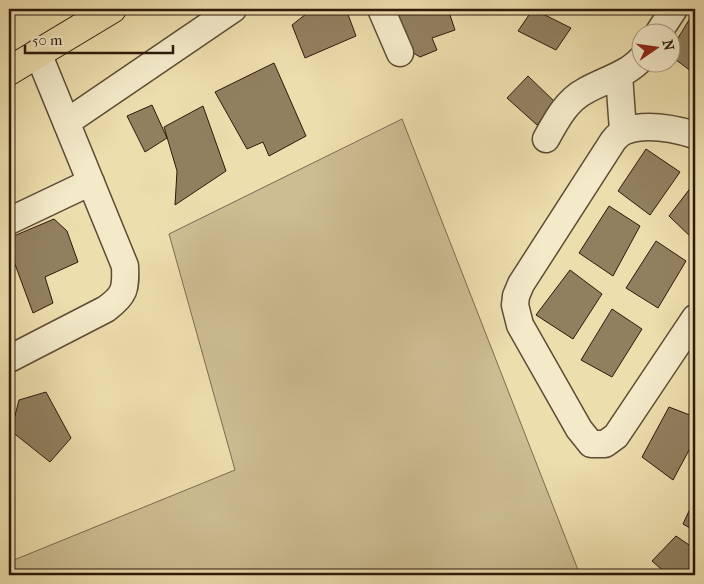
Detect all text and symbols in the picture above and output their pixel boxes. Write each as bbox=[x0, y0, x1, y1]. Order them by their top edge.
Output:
scale bar bbox=[25, 22, 172, 54]
north arrow bbox=[632, 22, 682, 72]
text: 50 m bbox=[32, 31, 63, 49]
text: N bbox=[659, 38, 678, 53]

